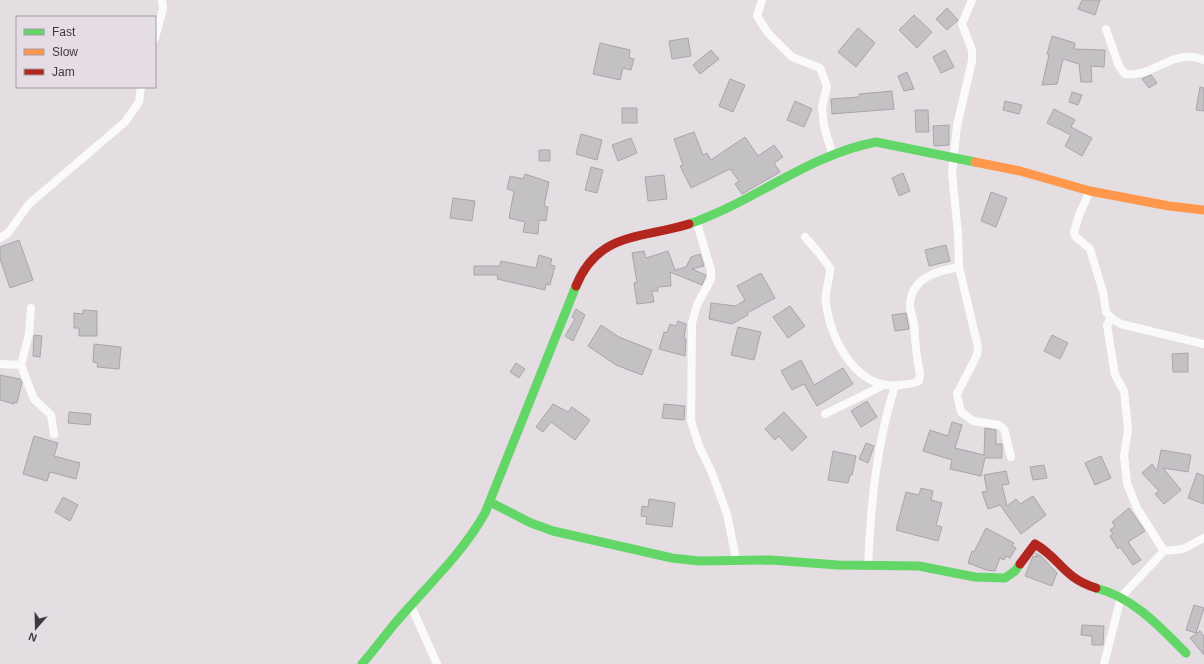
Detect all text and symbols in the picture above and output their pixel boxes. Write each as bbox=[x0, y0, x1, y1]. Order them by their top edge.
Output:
legend bbox=[16, 16, 156, 88]
text: Fast bbox=[52, 25, 76, 39]
text: Slow bbox=[52, 45, 78, 59]
text: Jam bbox=[52, 65, 75, 79]
north arrow bbox=[16, 608, 56, 648]
text: N bbox=[27, 630, 38, 644]

